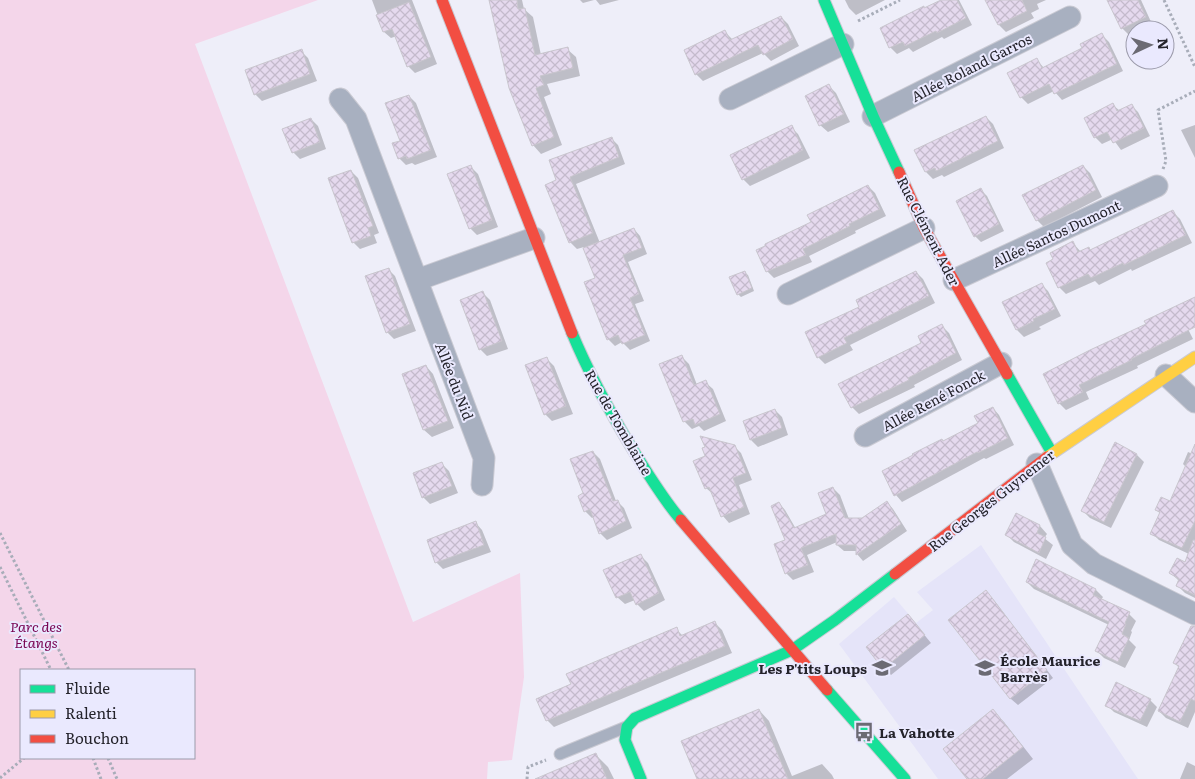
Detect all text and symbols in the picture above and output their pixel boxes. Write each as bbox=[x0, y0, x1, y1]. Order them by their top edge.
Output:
north arrow bbox=[1125, 20, 1175, 70]
street label: Allée Roland Garros bbox=[907, 28, 1035, 106]
text: N bbox=[1154, 37, 1174, 51]
street label: Rue Clément Ader bbox=[893, 173, 965, 289]
street label: Allée Santos Dumont bbox=[988, 194, 1124, 272]
street label: Allée du Nid bbox=[431, 339, 479, 423]
street label: Allée René Fonck bbox=[878, 364, 988, 436]
street label: Rue de Tomblaine bbox=[581, 365, 657, 479]
street label: Rue Georges Guynemer bbox=[924, 444, 1059, 556]
park label: Parc des Étangs bbox=[10, 616, 62, 652]
place label: École Maurice Barrès bbox=[1000, 650, 1100, 686]
school or university icon: Les P'tits Loups bbox=[871, 657, 893, 679]
school or university icon: École Maurice Barrès bbox=[974, 657, 996, 679]
place label: Les P'tits Loups bbox=[758, 658, 867, 678]
legend bbox=[20, 669, 195, 759]
text: Fluide bbox=[65, 676, 110, 699]
text: Ralenti bbox=[65, 701, 117, 724]
bus stop icon: La Vahotte bbox=[853, 721, 875, 743]
place label: La Vahotte bbox=[879, 722, 955, 742]
text: Bouchon bbox=[65, 726, 129, 749]

